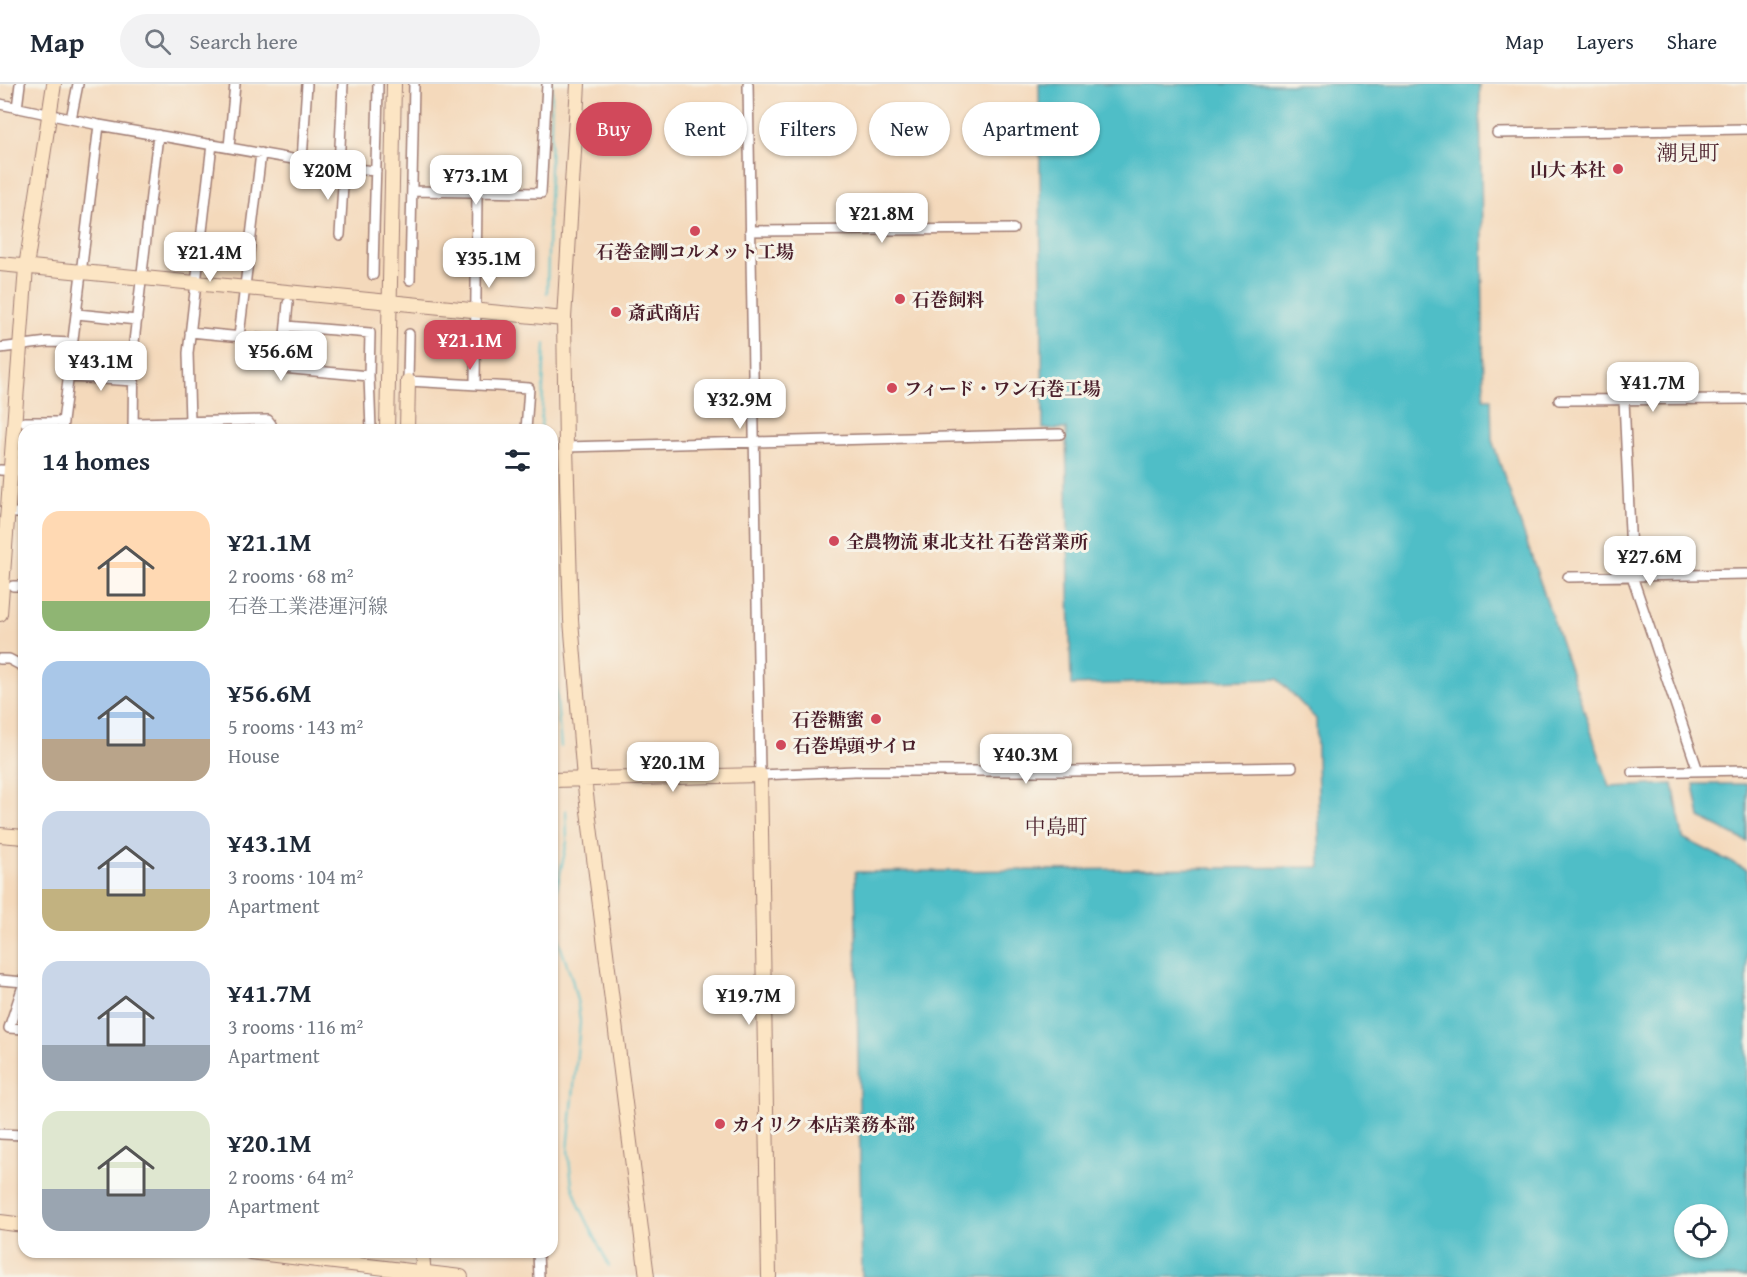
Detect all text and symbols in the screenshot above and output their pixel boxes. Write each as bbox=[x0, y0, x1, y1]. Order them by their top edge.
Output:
search box bbox=[120, 14, 540, 68]
text: Map bbox=[30, 21, 84, 62]
icon: search bbox=[141, 25, 174, 58]
text: Search here bbox=[189, 25, 298, 57]
text: Map bbox=[1505, 26, 1544, 57]
text: Layers bbox=[1577, 26, 1634, 57]
text: Share bbox=[1667, 26, 1717, 57]
chip: Buy bbox=[576, 102, 652, 156]
chip: Rent bbox=[664, 102, 747, 156]
chip: Filters bbox=[759, 102, 857, 156]
chip: New bbox=[869, 102, 950, 156]
chip: Apartment bbox=[962, 102, 1100, 156]
district label: 潮見町 bbox=[1657, 137, 1720, 168]
pin: ¥20M bbox=[292, 150, 364, 201]
text: ¥20M bbox=[304, 155, 352, 184]
pin: ¥73.1M bbox=[427, 155, 525, 206]
place label: 山大 本社 bbox=[1530, 156, 1606, 183]
text: ¥73.1M bbox=[444, 160, 508, 189]
marker: 山大 本社 bbox=[1611, 162, 1625, 176]
pin: ¥21.8M bbox=[833, 193, 931, 244]
text: ¥21.8M bbox=[850, 198, 914, 227]
marker: 石巻金剛コルメット工場 bbox=[688, 224, 702, 238]
pin: ¥21.4M bbox=[161, 232, 259, 283]
text: ¥21.4M bbox=[178, 237, 242, 266]
pin: ¥35.1M bbox=[440, 238, 538, 289]
place label: 石巻金剛コルメット工場 bbox=[596, 238, 794, 265]
text: ¥35.1M bbox=[457, 243, 521, 272]
place label: 石巻飼料 bbox=[912, 286, 984, 313]
marker: 石巻飼料 bbox=[893, 292, 907, 306]
place label: 斎武商店 bbox=[628, 299, 700, 326]
marker: 斎武商店 bbox=[609, 305, 623, 319]
pin: ¥21.1M bbox=[421, 320, 519, 371]
text: ¥21.1M bbox=[438, 325, 502, 354]
pin: ¥56.6M bbox=[232, 331, 330, 382]
text: ¥56.6M bbox=[249, 336, 313, 365]
pin: ¥43.1M bbox=[52, 341, 150, 392]
text: ¥43.1M bbox=[69, 346, 133, 375]
pin: ¥41.7M bbox=[1604, 362, 1702, 413]
text: ¥41.7M bbox=[1621, 367, 1685, 396]
place label: フィード・ワン石巻工場 bbox=[904, 375, 1101, 402]
pin: ¥32.9M bbox=[691, 379, 789, 430]
marker: フィード・ワン石巻工場 bbox=[885, 381, 899, 395]
text: ¥32.9M bbox=[708, 384, 772, 413]
text: 14 homes bbox=[42, 441, 150, 480]
icon: filters bbox=[501, 444, 534, 477]
text: ¥21.1M bbox=[228, 522, 312, 561]
place label: 全農物流 東北支社 石巻営業所 bbox=[846, 528, 1088, 555]
marker: 全農物流 東北支社 石巻営業所 bbox=[827, 534, 841, 548]
icon: home bbox=[90, 535, 162, 607]
pin: ¥27.6M bbox=[1601, 536, 1699, 587]
text: ¥27.6M bbox=[1618, 541, 1682, 570]
text: 2 rooms · 68 m² bbox=[228, 561, 354, 590]
text: 石巻工業港運河線 bbox=[228, 591, 388, 620]
text: ¥56.6M bbox=[228, 673, 312, 712]
icon: home bbox=[90, 685, 162, 757]
place label: 石巻糖蜜 bbox=[792, 706, 864, 733]
text: 5 rooms · 143 m² bbox=[228, 712, 363, 741]
marker: 石巻糖蜜 bbox=[869, 712, 883, 726]
place label: 石巻埠頭サイロ bbox=[793, 732, 918, 759]
pin: ¥40.3M bbox=[977, 734, 1075, 785]
marker: 石巻埠頭サイロ bbox=[774, 738, 788, 752]
text: ¥40.3M bbox=[994, 739, 1058, 768]
text: House bbox=[228, 741, 280, 770]
pin: ¥20.1M bbox=[624, 742, 722, 793]
text: ¥20.1M bbox=[641, 747, 705, 776]
district label: 中島町 bbox=[1025, 811, 1088, 842]
text: ¥43.1M bbox=[228, 823, 312, 862]
icon: home bbox=[90, 835, 162, 907]
text: 3 rooms · 104 m² bbox=[228, 862, 363, 891]
text: Apartment bbox=[228, 891, 320, 920]
text: ¥41.7M bbox=[228, 973, 312, 1012]
pin: ¥19.7M bbox=[700, 975, 798, 1026]
text: ¥19.7M bbox=[717, 980, 781, 1009]
icon: home bbox=[90, 985, 162, 1057]
text: 3 rooms · 116 m² bbox=[228, 1012, 363, 1041]
text: Apartment bbox=[228, 1041, 320, 1070]
place label: カイリク 本店業務本部 bbox=[732, 1111, 915, 1138]
marker: カイリク 本店業務本部 bbox=[713, 1117, 727, 1131]
text: ¥20.1M bbox=[228, 1123, 312, 1162]
icon: home bbox=[90, 1135, 162, 1207]
text: 2 rooms · 64 m² bbox=[228, 1162, 354, 1191]
text: Apartment bbox=[228, 1191, 320, 1220]
map controls bbox=[1674, 1204, 1728, 1258]
button: locate bbox=[1674, 1204, 1728, 1258]

